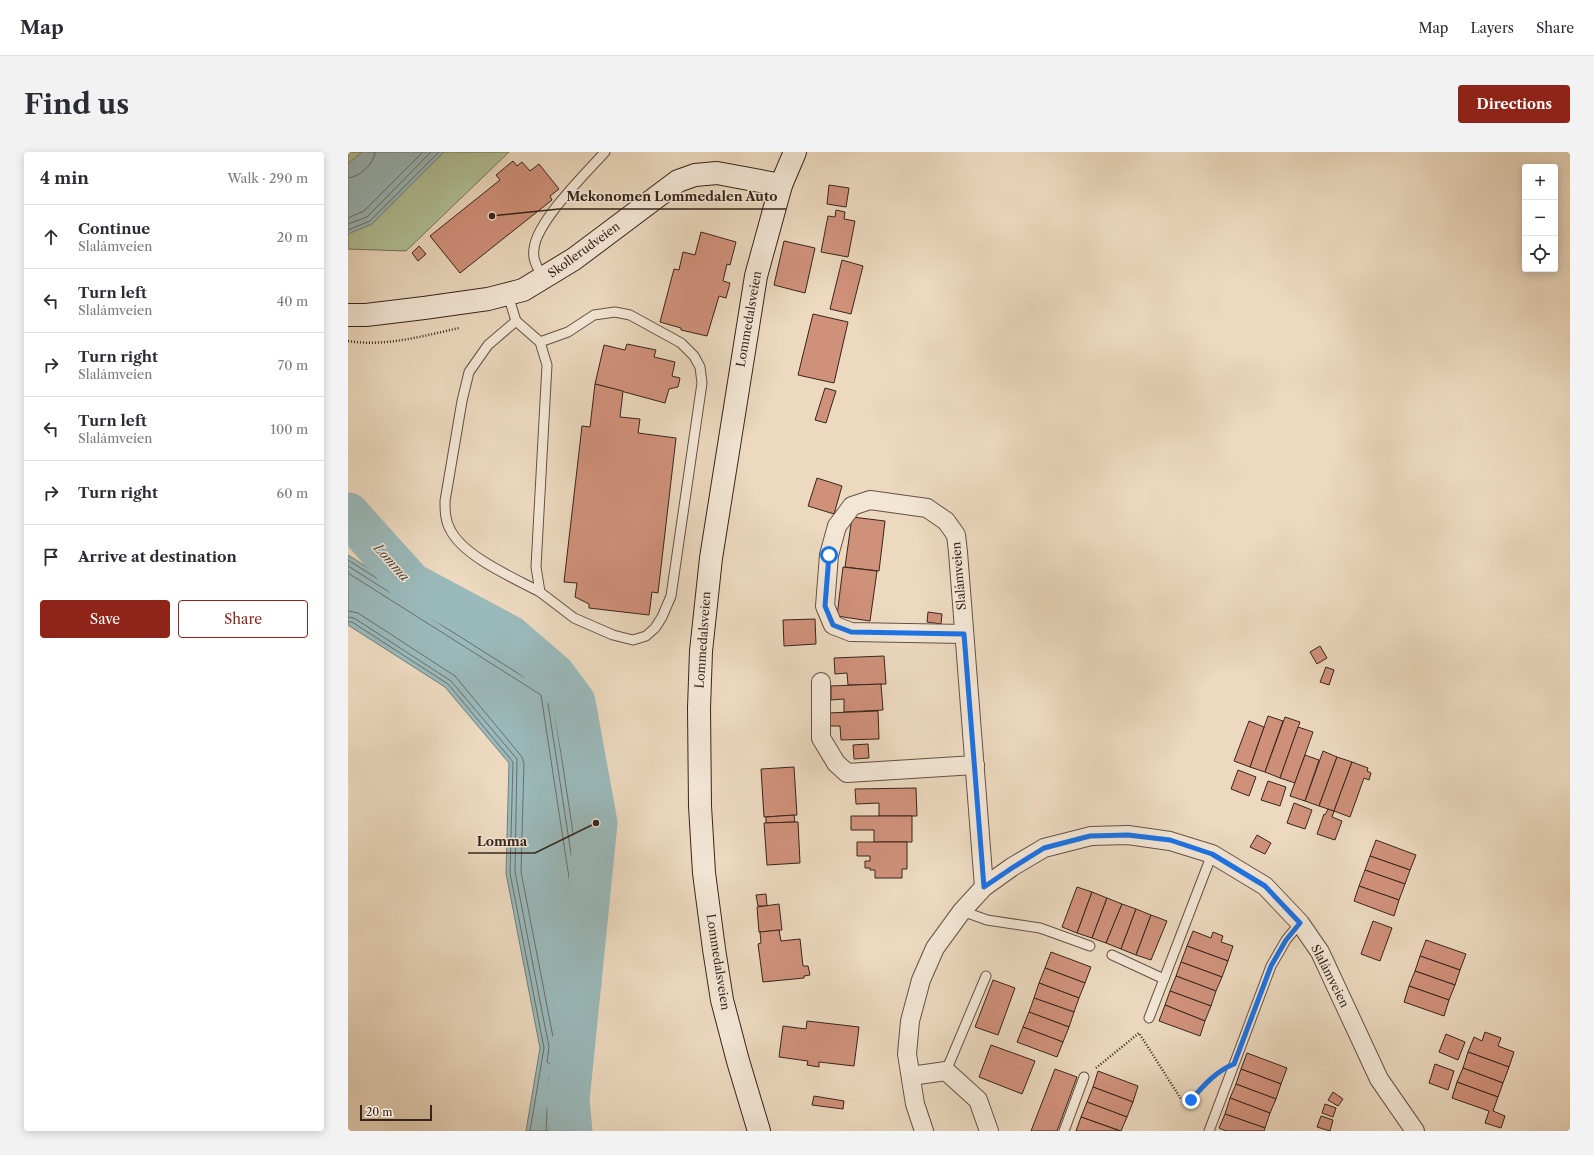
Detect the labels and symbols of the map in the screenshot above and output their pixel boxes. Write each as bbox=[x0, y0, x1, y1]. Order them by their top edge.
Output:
callout: Mekonomen Lommedalen Auto bbox=[559, 184, 786, 209]
text: Mekonomen Lommedalen Auto bbox=[567, 188, 777, 204]
street label: Skollerudveien bbox=[545, 218, 623, 281]
street label: Lommedalsveien bbox=[733, 269, 764, 368]
water label: Lomma bbox=[370, 539, 413, 584]
street label: Slalåmveien bbox=[948, 541, 969, 611]
route start bbox=[820, 546, 838, 564]
street label: Lommedalsveien bbox=[692, 590, 713, 689]
callout: Lomma bbox=[468, 828, 535, 853]
text: Lomma bbox=[477, 833, 528, 849]
street label: Lommedalsveien bbox=[703, 913, 734, 1012]
street label: Slalåmveien bbox=[1308, 942, 1353, 1010]
route end bbox=[1182, 1091, 1200, 1109]
scale bar bbox=[360, 1103, 432, 1122]

